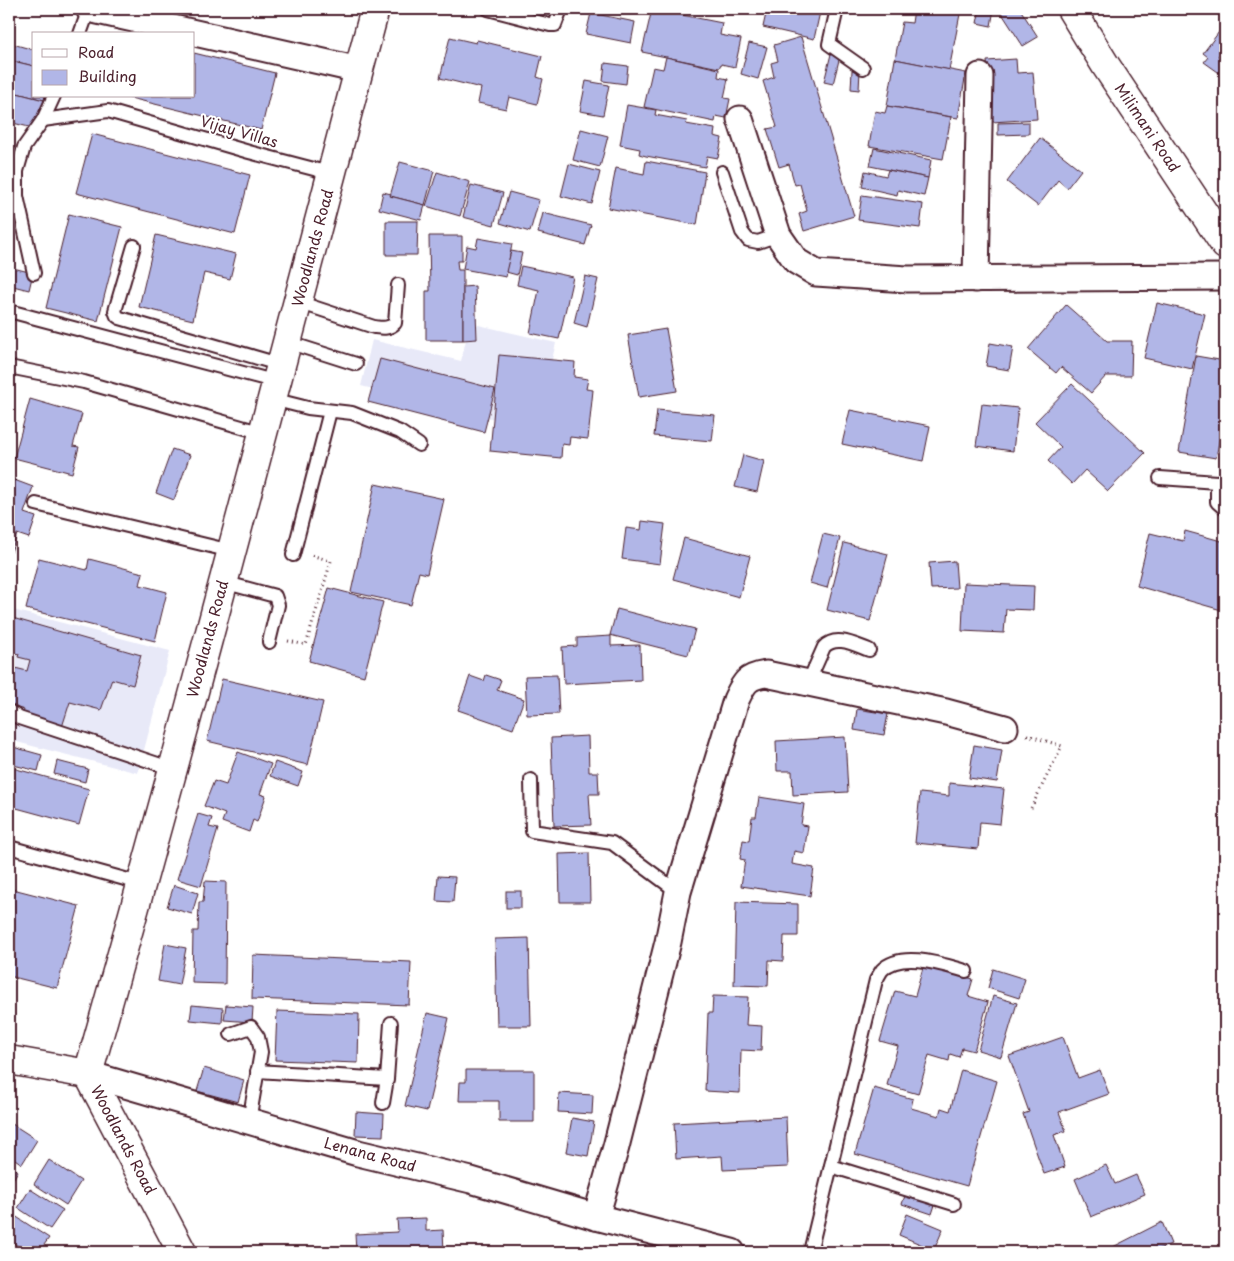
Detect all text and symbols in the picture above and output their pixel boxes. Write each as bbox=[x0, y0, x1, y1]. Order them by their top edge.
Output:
legend bbox=[32, 32, 195, 98]
text: Road bbox=[78, 40, 114, 63]
text: Building bbox=[78, 64, 137, 87]
street label: Milimani Road bbox=[1110, 78, 1187, 176]
street label: Vijay Villas bbox=[198, 109, 281, 153]
street label: Woodlands Road bbox=[285, 186, 338, 309]
street label: Woodlands Road bbox=[180, 577, 233, 700]
street label: Woodlands Road bbox=[86, 1081, 163, 1198]
street label: Lenana Road bbox=[322, 1130, 419, 1177]

